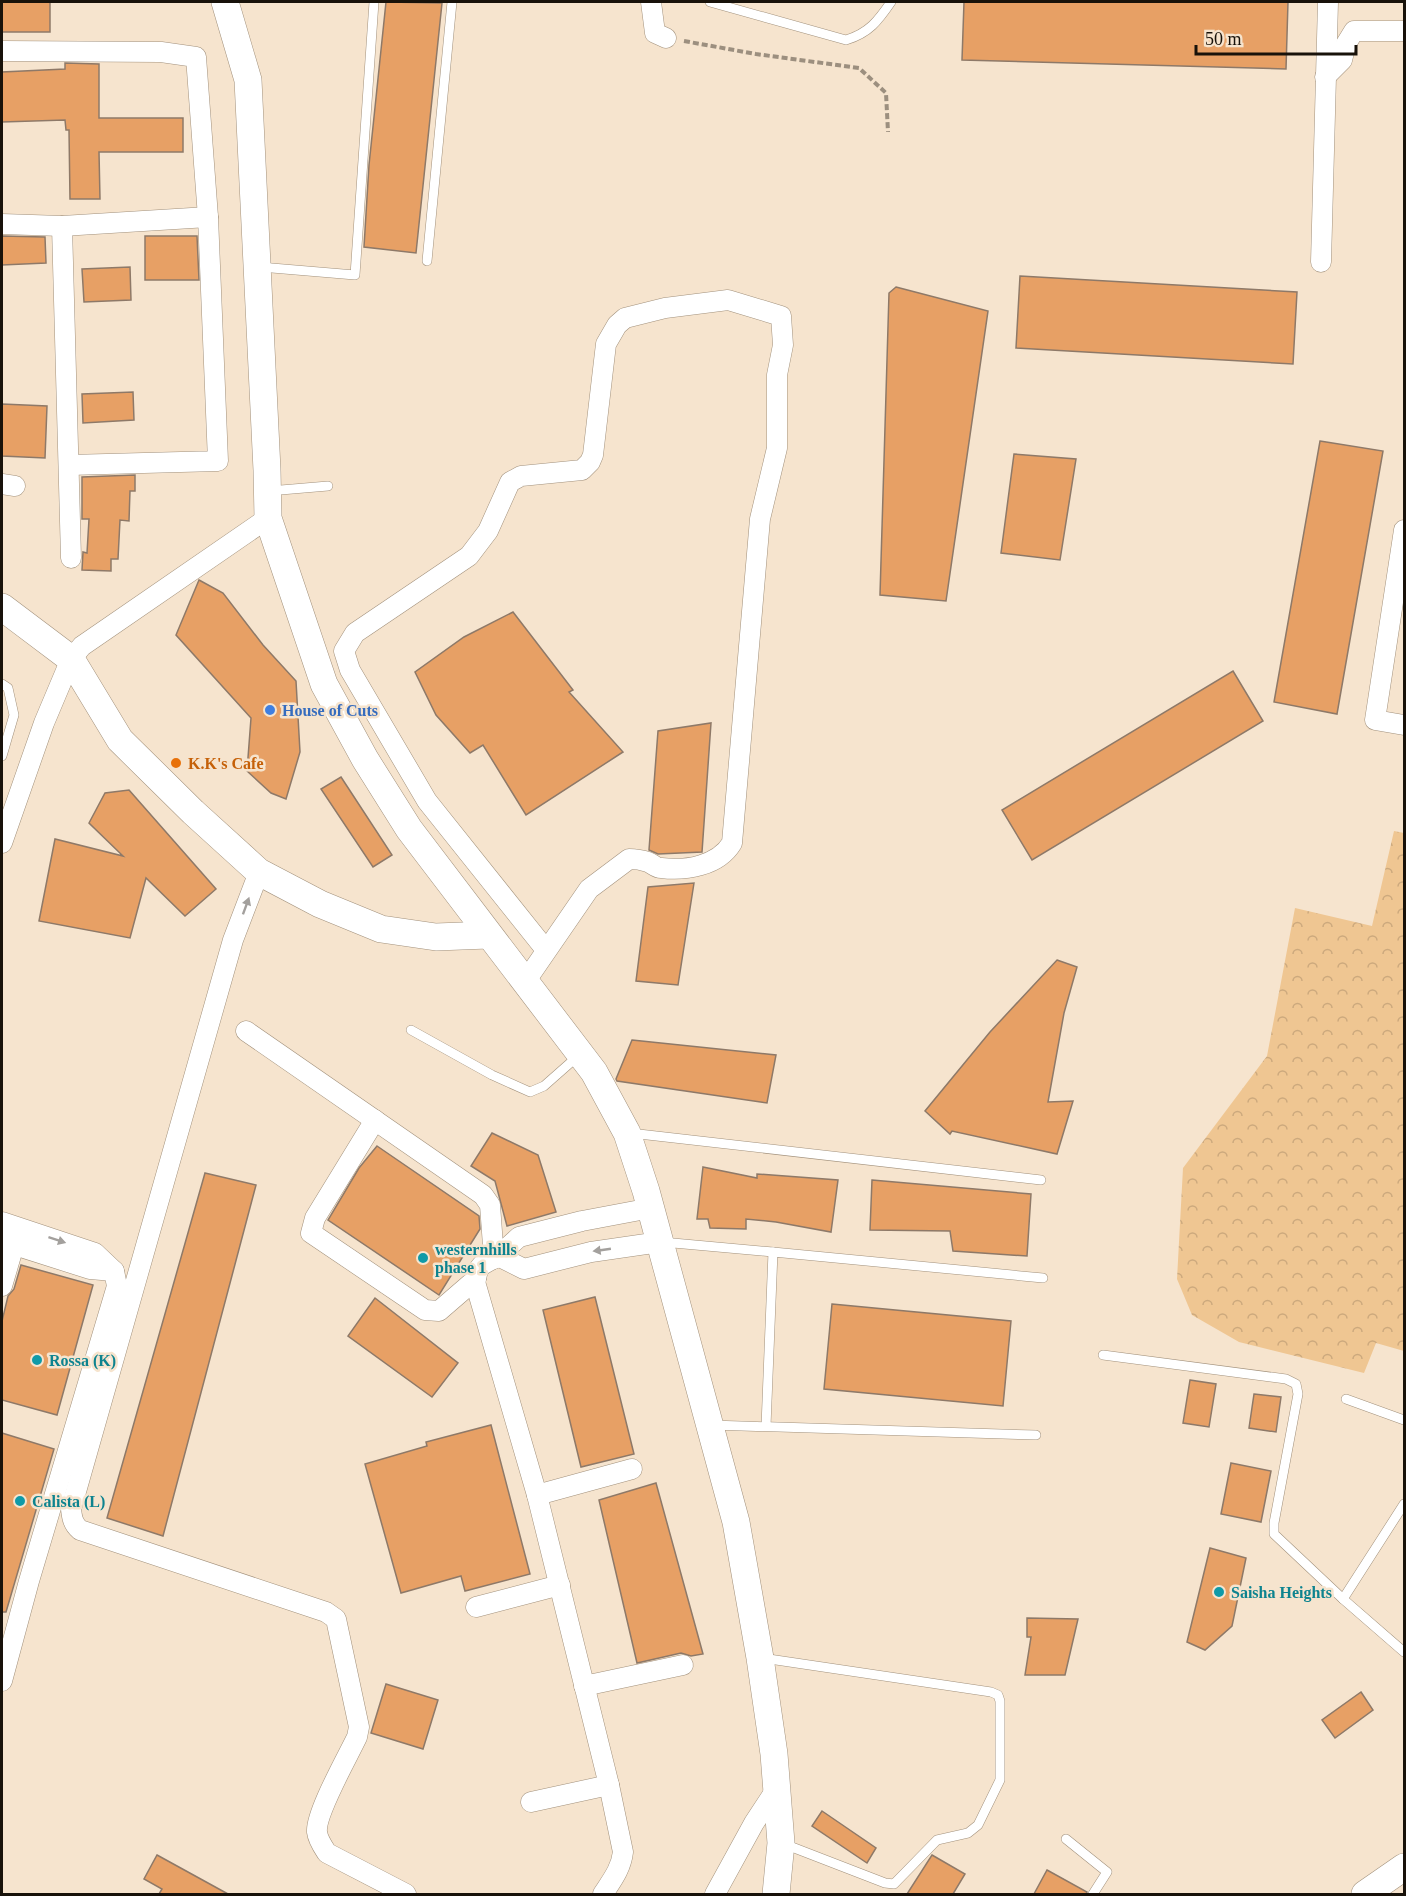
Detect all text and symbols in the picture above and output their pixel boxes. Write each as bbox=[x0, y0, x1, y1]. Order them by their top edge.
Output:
scale bar bbox=[1196, 18, 1356, 56]
text: 50 m bbox=[1205, 29, 1242, 49]
place label: House of Cuts bbox=[282, 702, 378, 719]
marker: House of Cuts bbox=[263, 703, 277, 717]
place label: K.K's Cafe bbox=[188, 755, 264, 772]
marker: K.K's Cafe bbox=[169, 756, 183, 770]
one-way arrow bbox=[242, 897, 251, 915]
one-way arrow bbox=[48, 1236, 66, 1245]
place label: westernhills phase 1 bbox=[435, 1241, 517, 1277]
one-way arrow bbox=[592, 1245, 611, 1255]
marker: westernhills phase 1 bbox=[416, 1251, 430, 1265]
place label: Rossa (K) bbox=[49, 1352, 116, 1370]
marker: Rossa (K) bbox=[30, 1353, 44, 1367]
place label: Calista (L) bbox=[32, 1493, 105, 1511]
marker: Calista (L) bbox=[13, 1494, 27, 1508]
place label: Saisha Heights bbox=[1231, 1584, 1332, 1602]
marker: Saisha Heights bbox=[1212, 1585, 1226, 1599]

